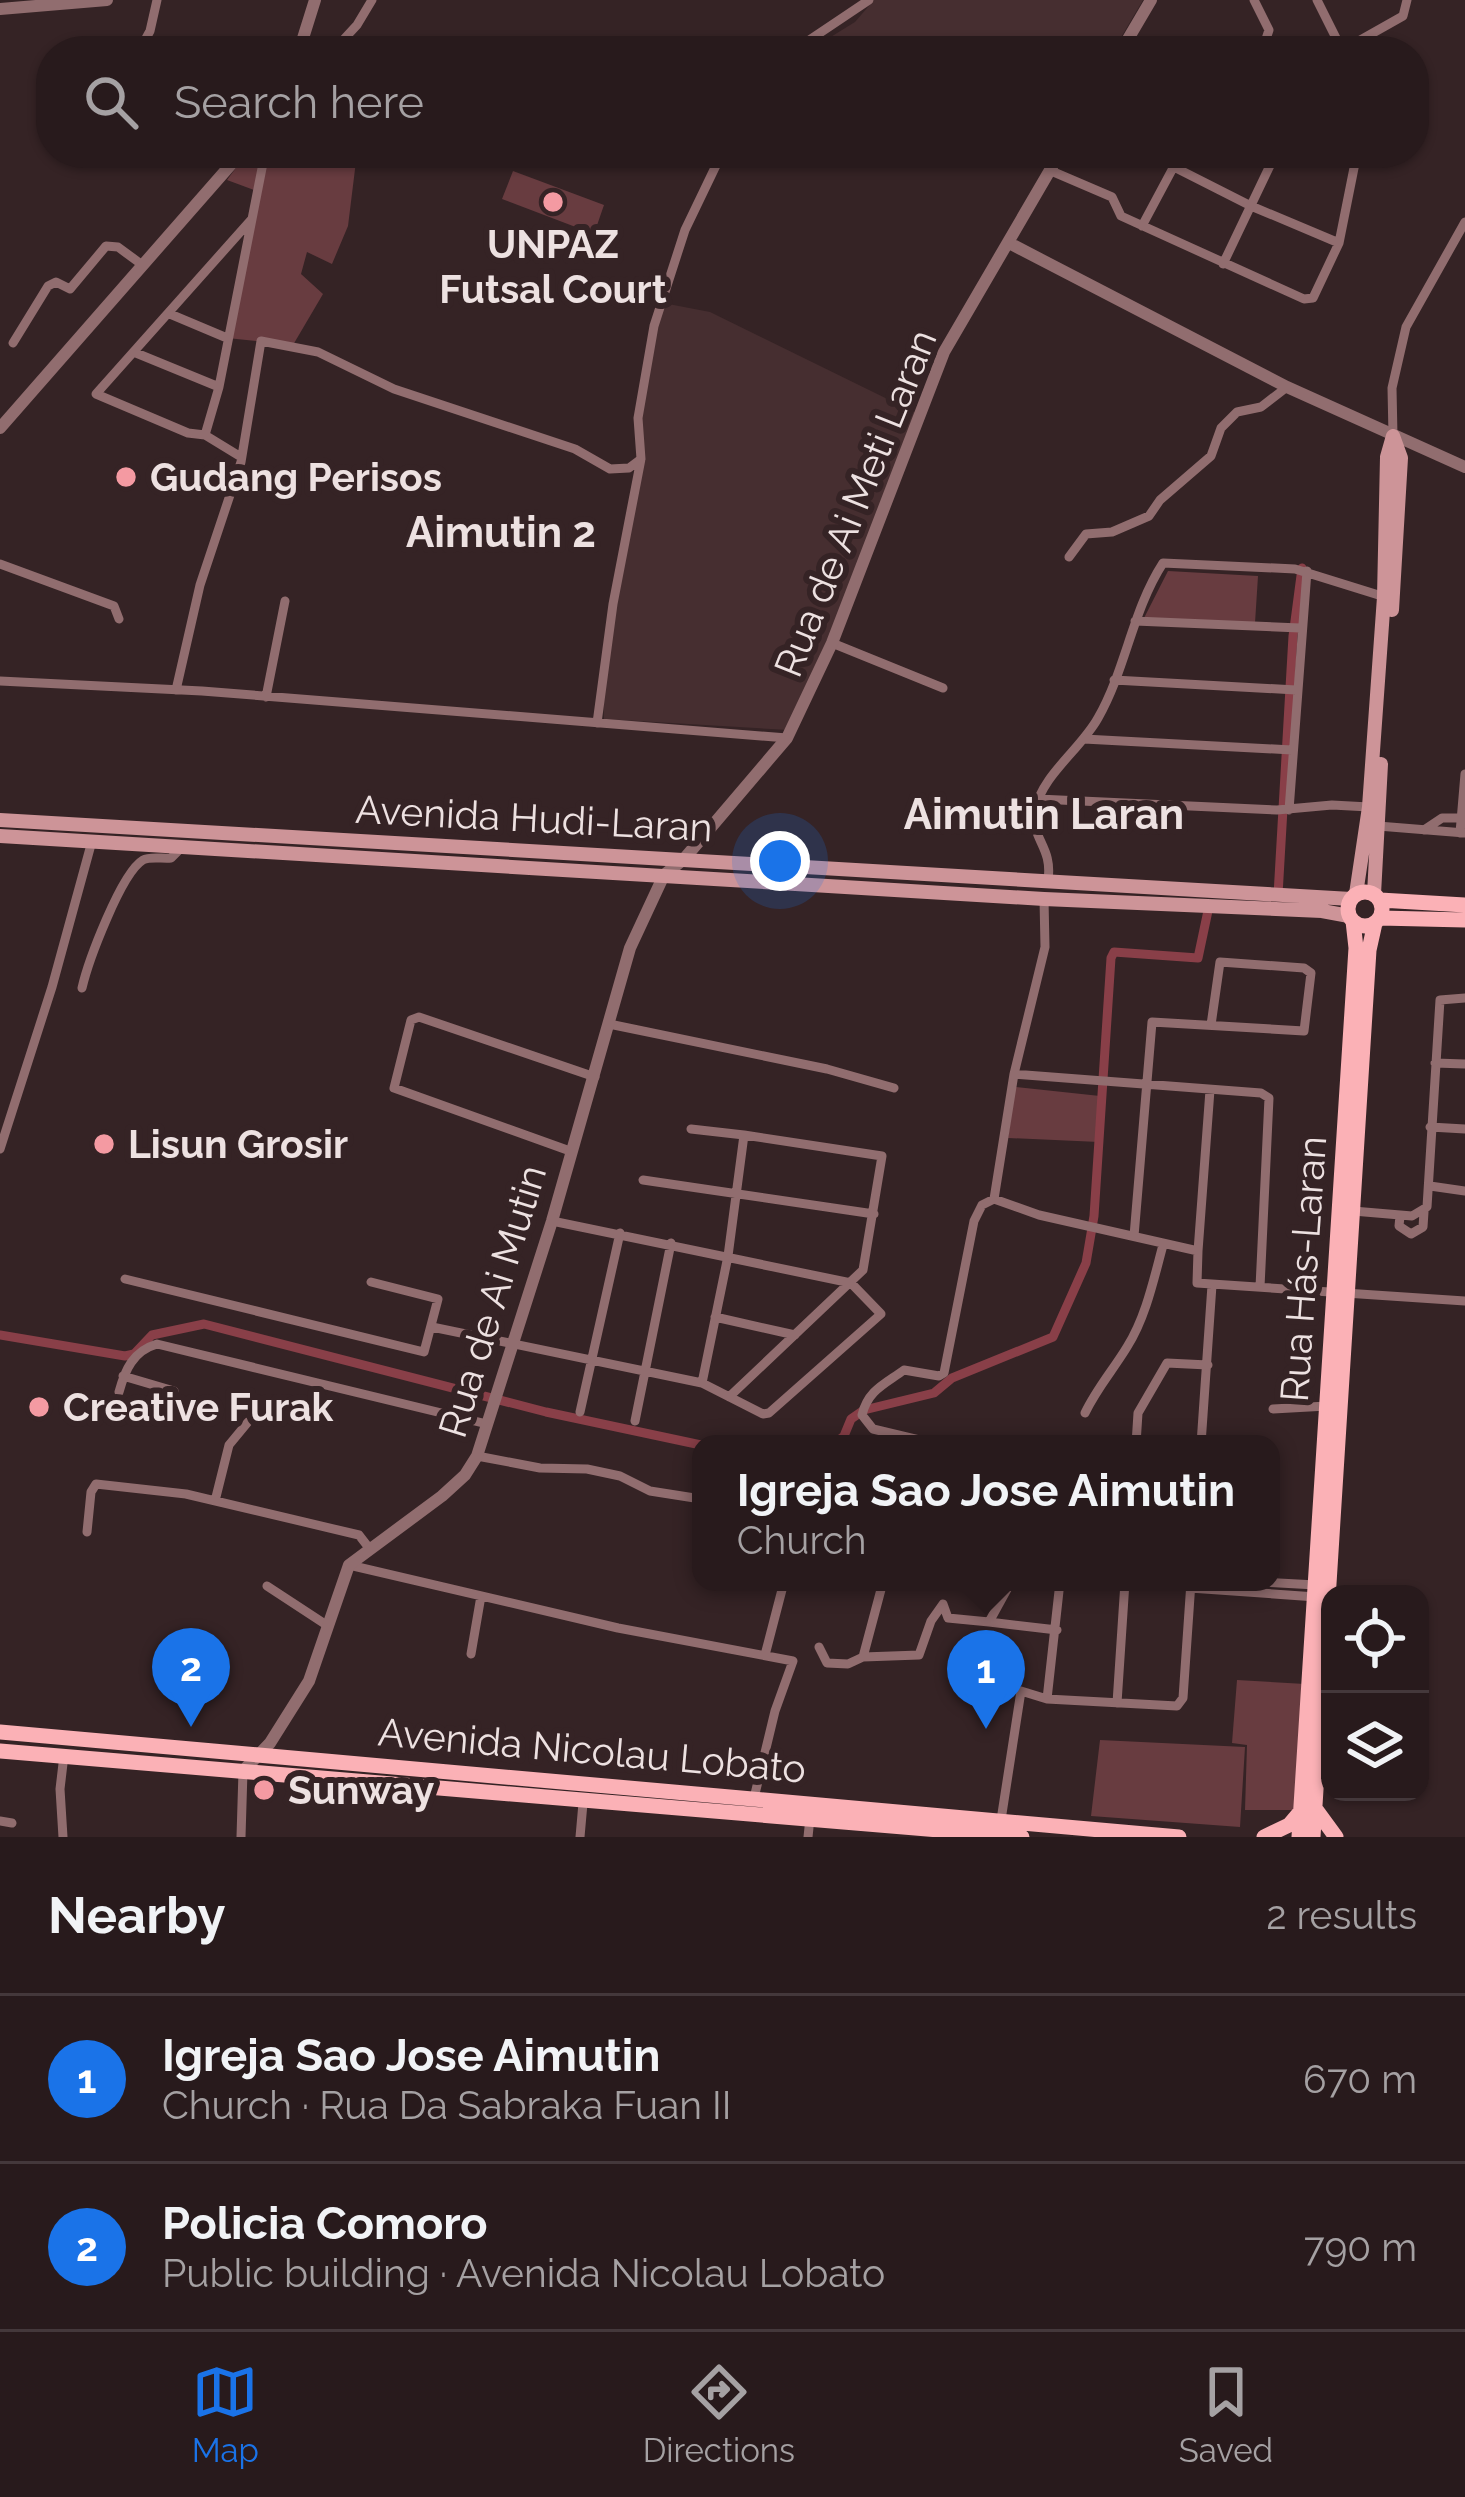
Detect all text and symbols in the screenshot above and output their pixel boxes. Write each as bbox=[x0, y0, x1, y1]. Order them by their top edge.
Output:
search box bbox=[36, 36, 1429, 168]
icon: search bbox=[78, 69, 144, 135]
text: Search here bbox=[174, 76, 424, 129]
marker: UNPAZ Futsal Court bbox=[540, 189, 566, 215]
place label: UNPAZ Futsal Court bbox=[439, 221, 667, 312]
street label: Rua de Ai Meti Laran bbox=[764, 323, 946, 683]
place label: Gudang Perisos bbox=[150, 454, 442, 500]
marker: Gudang Perisos bbox=[113, 464, 139, 490]
district label: Aimutin 2 bbox=[406, 508, 596, 557]
street label: Avenida Hudi-Laran bbox=[354, 786, 714, 850]
district label: Aimutin Laran bbox=[904, 790, 1184, 839]
your location bbox=[750, 831, 810, 891]
place label: Lisun Grosir bbox=[128, 1121, 348, 1167]
marker: Lisun Grosir bbox=[91, 1131, 117, 1157]
street label: Rua Hás-Laran bbox=[1271, 1135, 1335, 1403]
street label: Rua de Ai Mutin bbox=[429, 1159, 555, 1443]
place label: Creative Furak bbox=[63, 1384, 334, 1430]
marker: Creative Furak bbox=[26, 1394, 52, 1420]
popup bbox=[692, 1435, 1280, 1591]
text: Igreja Sao Jose Aimutin bbox=[737, 1464, 1235, 1517]
text: Church bbox=[737, 1517, 867, 1563]
map controls bbox=[1321, 1585, 1429, 1801]
button: locate bbox=[1321, 1585, 1429, 1693]
pin: 2 bbox=[152, 1628, 230, 1727]
pin: 1 bbox=[947, 1630, 1025, 1729]
button: layers bbox=[1321, 1693, 1429, 1801]
street label: Avenida Nicolau Lobato bbox=[376, 1708, 808, 1792]
place label: Sunway bbox=[288, 1767, 434, 1813]
marker: Sunway bbox=[251, 1777, 277, 1803]
text: Nearby bbox=[48, 1885, 225, 1945]
text: 2 results bbox=[1266, 1892, 1417, 1938]
text: Igreja Sao Jose Aimutin bbox=[162, 2029, 661, 2082]
text: 1 bbox=[77, 2056, 97, 2102]
text: 670 m bbox=[1303, 2056, 1417, 2102]
text: Church · Rua Da Sabraka Fuan II bbox=[162, 2082, 731, 2128]
text: Policia Comoro bbox=[162, 2197, 488, 2250]
text: 2 bbox=[76, 2224, 98, 2270]
text: 790 m bbox=[1304, 2224, 1417, 2270]
text: Public building · Avenida Nicolau Lobato bbox=[162, 2250, 885, 2296]
tab: Map bbox=[192, 2359, 259, 2470]
tab: Directions bbox=[643, 2359, 795, 2470]
tab: Saved bbox=[1179, 2359, 1273, 2470]

